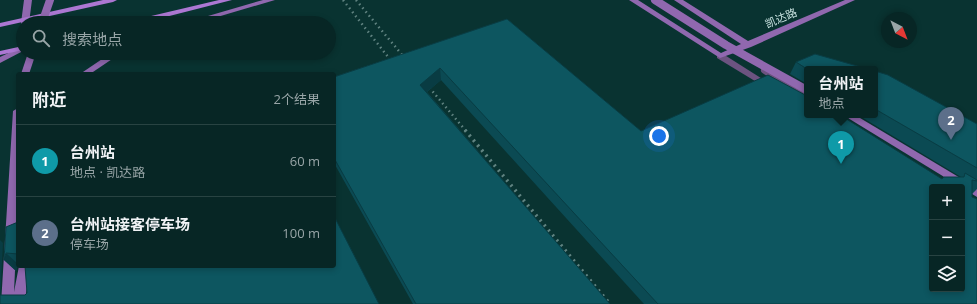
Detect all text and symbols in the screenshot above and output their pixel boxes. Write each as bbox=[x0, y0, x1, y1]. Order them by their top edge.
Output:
street label: 凯达路 bbox=[763, 4, 799, 31]
north arrow bbox=[881, 12, 917, 48]
search box bbox=[16, 16, 336, 60]
icon: search bbox=[30, 27, 52, 49]
text: 搜索地点 bbox=[62, 29, 122, 49]
popup bbox=[804, 66, 878, 118]
text: 台州站 bbox=[818, 73, 864, 93]
text: 附近 bbox=[32, 88, 66, 111]
text: 2个结果 bbox=[274, 90, 320, 108]
text: 地点 bbox=[818, 94, 845, 112]
pin: 2 bbox=[938, 107, 964, 140]
your location bbox=[649, 126, 669, 146]
pin: 1 bbox=[828, 131, 854, 164]
text: 台州站 bbox=[70, 142, 115, 162]
text: 1 bbox=[41, 152, 49, 170]
text: 60 m bbox=[290, 152, 320, 170]
text: 地点 · 凯达路 bbox=[70, 163, 145, 181]
map controls bbox=[929, 184, 965, 292]
button: + bbox=[929, 184, 965, 220]
text: 台州站接客停车场 bbox=[70, 214, 190, 234]
button: − bbox=[929, 220, 965, 256]
text: 2 bbox=[41, 224, 49, 242]
text: 100 m bbox=[282, 224, 320, 242]
text: 停车场 bbox=[70, 235, 109, 253]
button: layers bbox=[929, 256, 965, 292]

